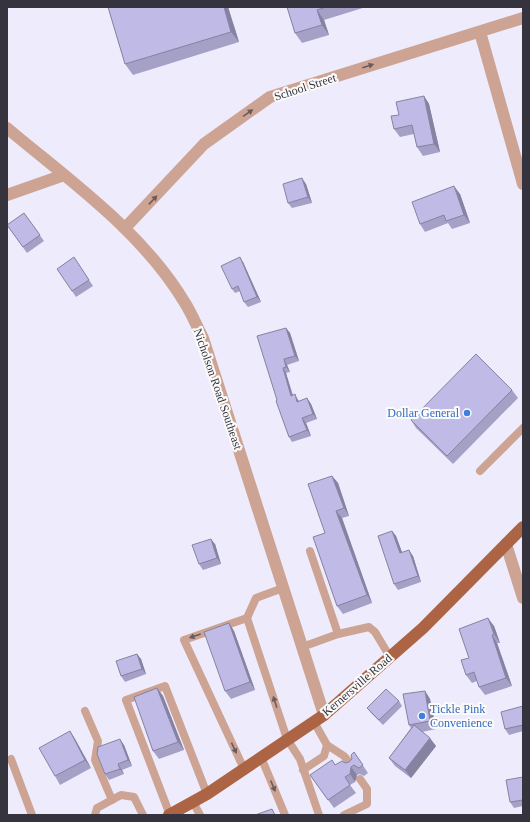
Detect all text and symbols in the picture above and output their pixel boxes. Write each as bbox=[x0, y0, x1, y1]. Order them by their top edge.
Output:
one-way arrow bbox=[363, 63, 375, 69]
street label: School Street bbox=[272, 70, 338, 104]
one-way arrow bbox=[243, 109, 253, 117]
one-way arrow bbox=[148, 195, 157, 205]
street label: Nicholson Road Southeast bbox=[191, 327, 246, 452]
place label: Dollar General bbox=[387, 406, 460, 420]
marker: Dollar General bbox=[462, 408, 472, 418]
one-way arrow bbox=[188, 633, 200, 639]
street label: Kernersville Road bbox=[319, 651, 395, 719]
one-way arrow bbox=[272, 696, 278, 708]
place label: Tickle Pink Convenience bbox=[430, 702, 493, 730]
marker: Tickle Pink Convenience bbox=[417, 711, 427, 721]
one-way arrow bbox=[231, 742, 237, 753]
one-way arrow bbox=[270, 781, 276, 792]

